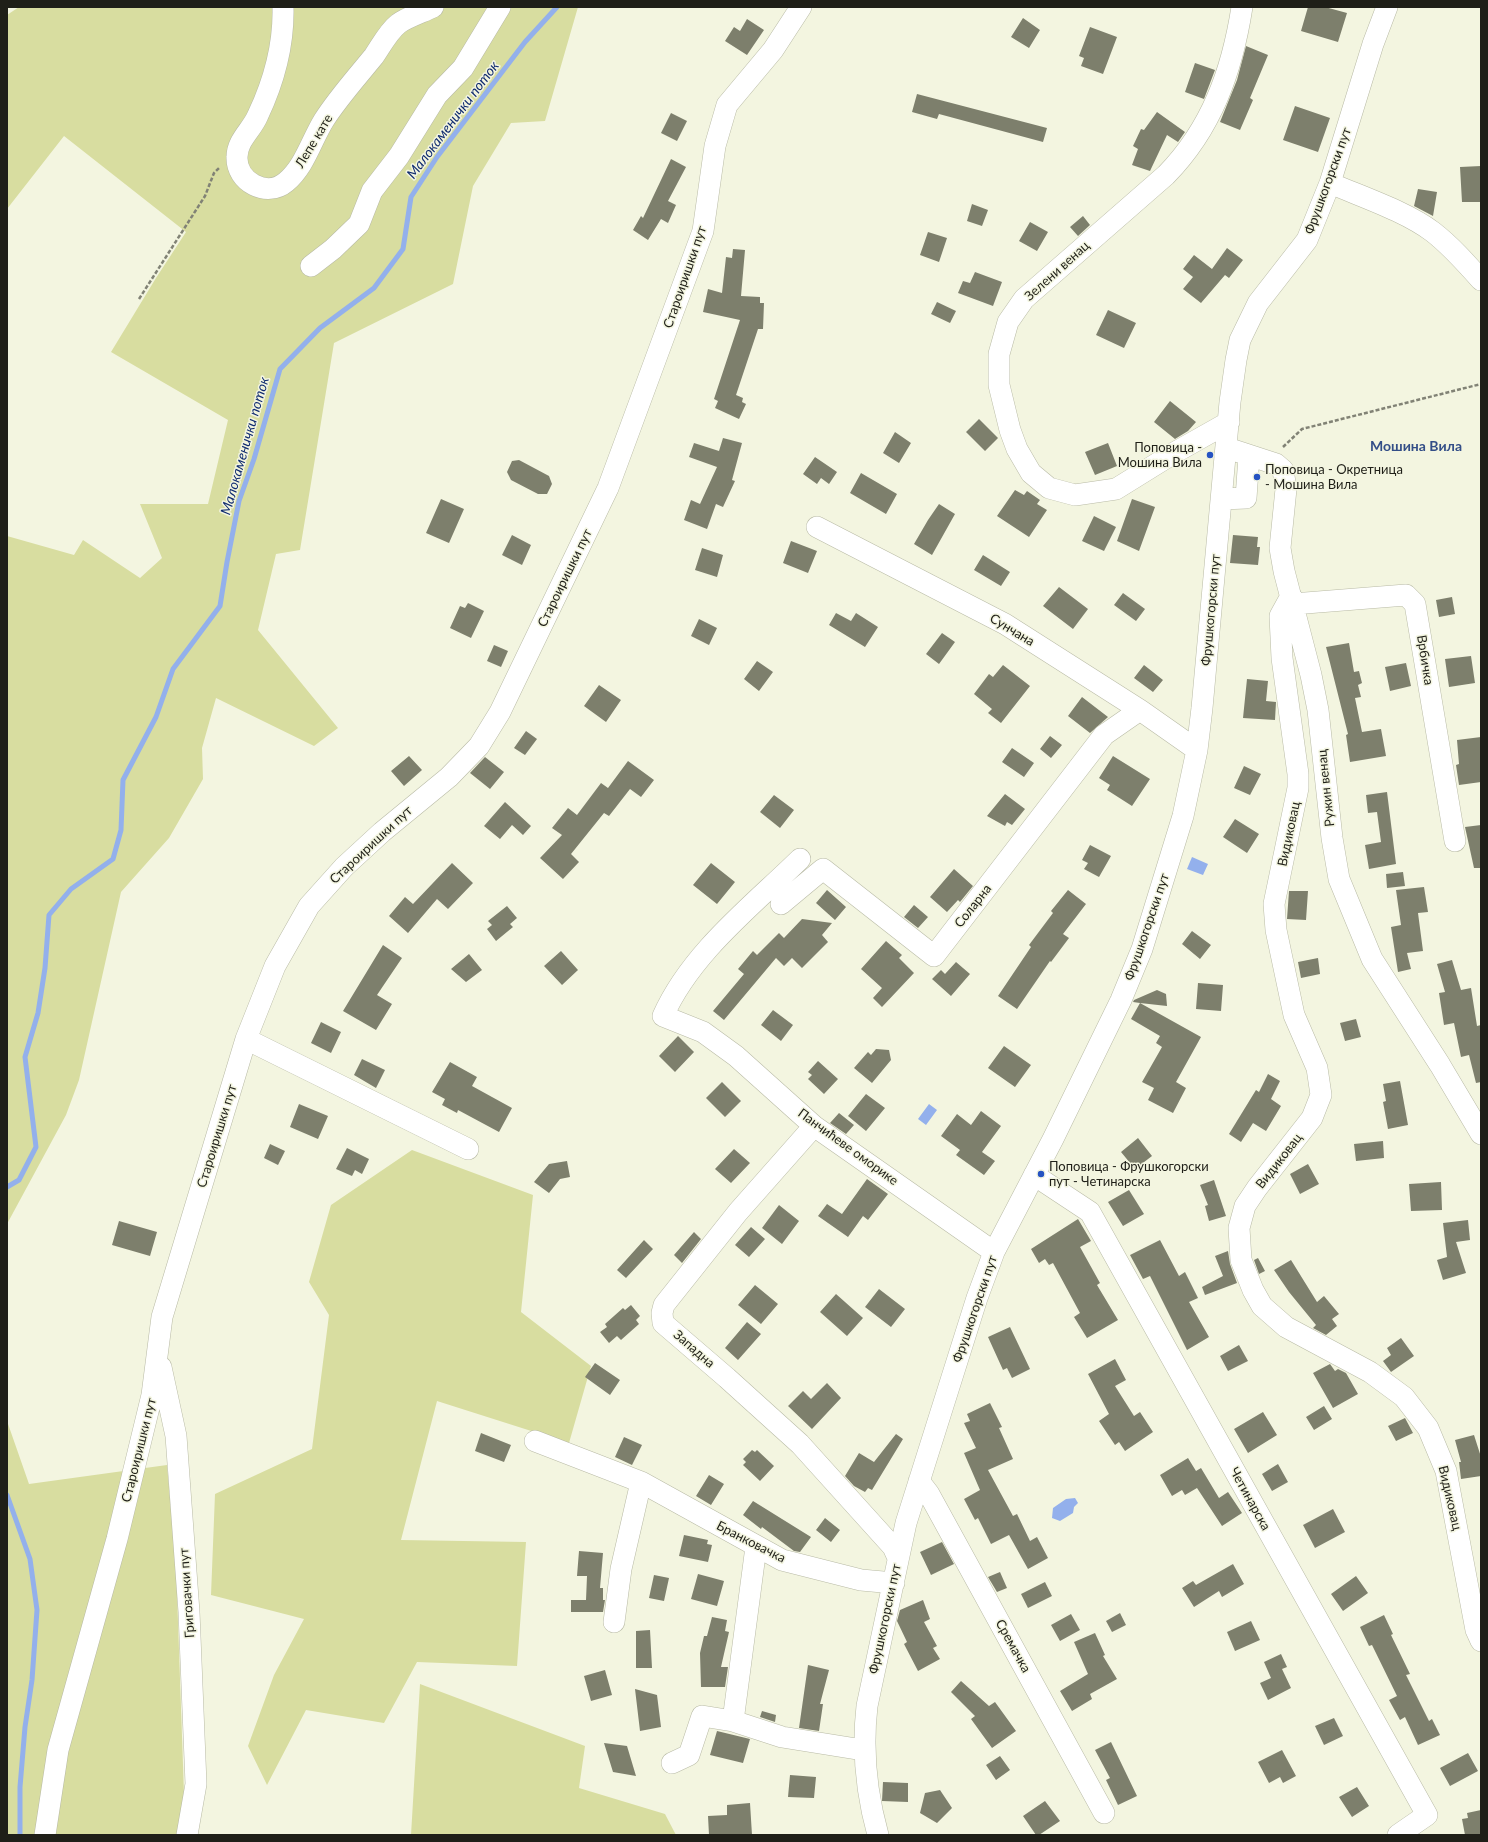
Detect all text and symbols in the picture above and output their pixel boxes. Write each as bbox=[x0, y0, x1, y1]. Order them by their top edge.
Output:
water label: Малокаменички поток bbox=[403, 58, 503, 182]
street label: Лепе кате bbox=[292, 111, 336, 171]
street label: Фрушкогорски пут bbox=[1301, 126, 1355, 236]
street label: Староиришки пут bbox=[660, 224, 710, 330]
street label: Зелени венац bbox=[1021, 238, 1093, 304]
water label: Малокаменички поток bbox=[217, 375, 273, 517]
district label: Мошина Вила bbox=[1370, 438, 1462, 454]
place label: Поповица - Мошина Вила bbox=[1118, 440, 1202, 471]
marker: Поповица - Мошина Вила bbox=[1205, 450, 1215, 460]
place label: Поповица - Окретница - Мошина Вила bbox=[1265, 462, 1403, 493]
marker: Поповица - Окретница - Мошина Вила bbox=[1252, 472, 1262, 482]
street label: Староиришки пут bbox=[535, 526, 595, 630]
street label: Фрушкогорски пут bbox=[1198, 553, 1224, 667]
street label: Сунчана bbox=[987, 611, 1037, 649]
street label: Врбичка bbox=[1413, 634, 1437, 686]
street label: Ружин венац bbox=[1314, 748, 1338, 828]
street label: Видиковац bbox=[1275, 800, 1303, 868]
street label: Староиришки пут bbox=[327, 803, 415, 887]
street label: Фрушкогорски пут bbox=[1121, 871, 1173, 983]
street label: Соларна bbox=[951, 881, 995, 931]
street label: Староиришки пут bbox=[194, 1083, 240, 1189]
street label: Панчићеве оморике bbox=[795, 1105, 901, 1189]
street label: Видиковац bbox=[1253, 1130, 1305, 1192]
place label: Поповица - Фрушкогорски пут - Четинарска bbox=[1049, 1159, 1209, 1190]
marker: Поповица - Фрушкогорски пут - Четинарска bbox=[1036, 1169, 1046, 1179]
street label: Фрушкогорски пут bbox=[949, 1253, 1001, 1365]
street label: Западна bbox=[670, 1327, 718, 1371]
street label: Староиришки пут bbox=[118, 1396, 160, 1504]
street label: Видиковац bbox=[1435, 1464, 1465, 1532]
street label: Четинарска bbox=[1226, 1465, 1274, 1533]
street label: Бранковачка bbox=[714, 1518, 788, 1566]
street label: Григовачки пут bbox=[176, 1547, 198, 1639]
street label: Фрушкогорски пут bbox=[866, 1562, 904, 1676]
street label: Сремачка bbox=[992, 1617, 1034, 1675]

